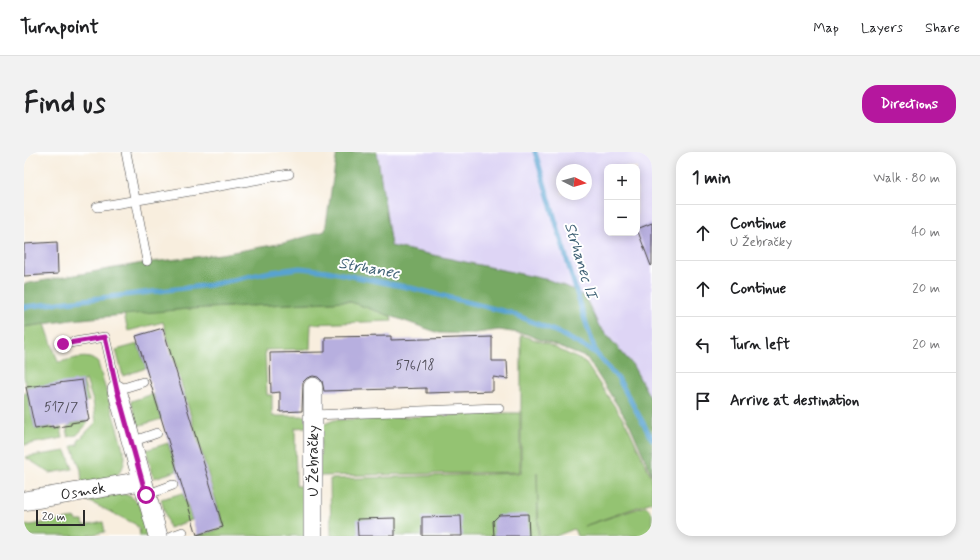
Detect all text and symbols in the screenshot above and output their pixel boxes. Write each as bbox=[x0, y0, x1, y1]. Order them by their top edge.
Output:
text: Turnpoint bbox=[20, 15, 99, 40]
text: Map bbox=[813, 19, 839, 37]
text: Layers bbox=[861, 19, 903, 37]
text: Share bbox=[925, 19, 960, 37]
button: Directions bbox=[862, 85, 956, 123]
text: Find us bbox=[24, 86, 105, 123]
north arrow bbox=[556, 164, 592, 200]
map controls bbox=[604, 164, 640, 236]
button: + bbox=[604, 164, 640, 200]
text: 1 min bbox=[692, 167, 731, 189]
text: Walk · 80 m bbox=[873, 170, 940, 187]
button: − bbox=[604, 200, 640, 236]
text: Continue bbox=[730, 214, 786, 234]
water label: Strhanec II bbox=[559, 220, 603, 304]
icon: ahead bbox=[692, 222, 714, 244]
text: 40 m bbox=[911, 224, 940, 241]
text: U Žebračky bbox=[730, 234, 792, 251]
water label: Strhanec bbox=[337, 253, 402, 284]
icon: ahead bbox=[692, 278, 714, 300]
text: Continue bbox=[730, 279, 786, 299]
text: 20 m bbox=[912, 280, 940, 297]
icon: left bbox=[692, 334, 714, 356]
route end bbox=[54, 335, 72, 353]
text: Turn left bbox=[730, 335, 790, 355]
text: 20 m bbox=[912, 336, 940, 353]
house number: 576/18 bbox=[395, 357, 435, 374]
icon: arrive bbox=[692, 390, 714, 412]
text: Arrive at destination bbox=[730, 391, 859, 411]
house number: 517/7 bbox=[44, 399, 78, 416]
street label: U Žebračky bbox=[304, 425, 324, 497]
street label: Osmek bbox=[59, 478, 107, 506]
route start bbox=[137, 486, 155, 504]
scale bar bbox=[36, 508, 85, 527]
text: 20 m bbox=[42, 510, 65, 524]

